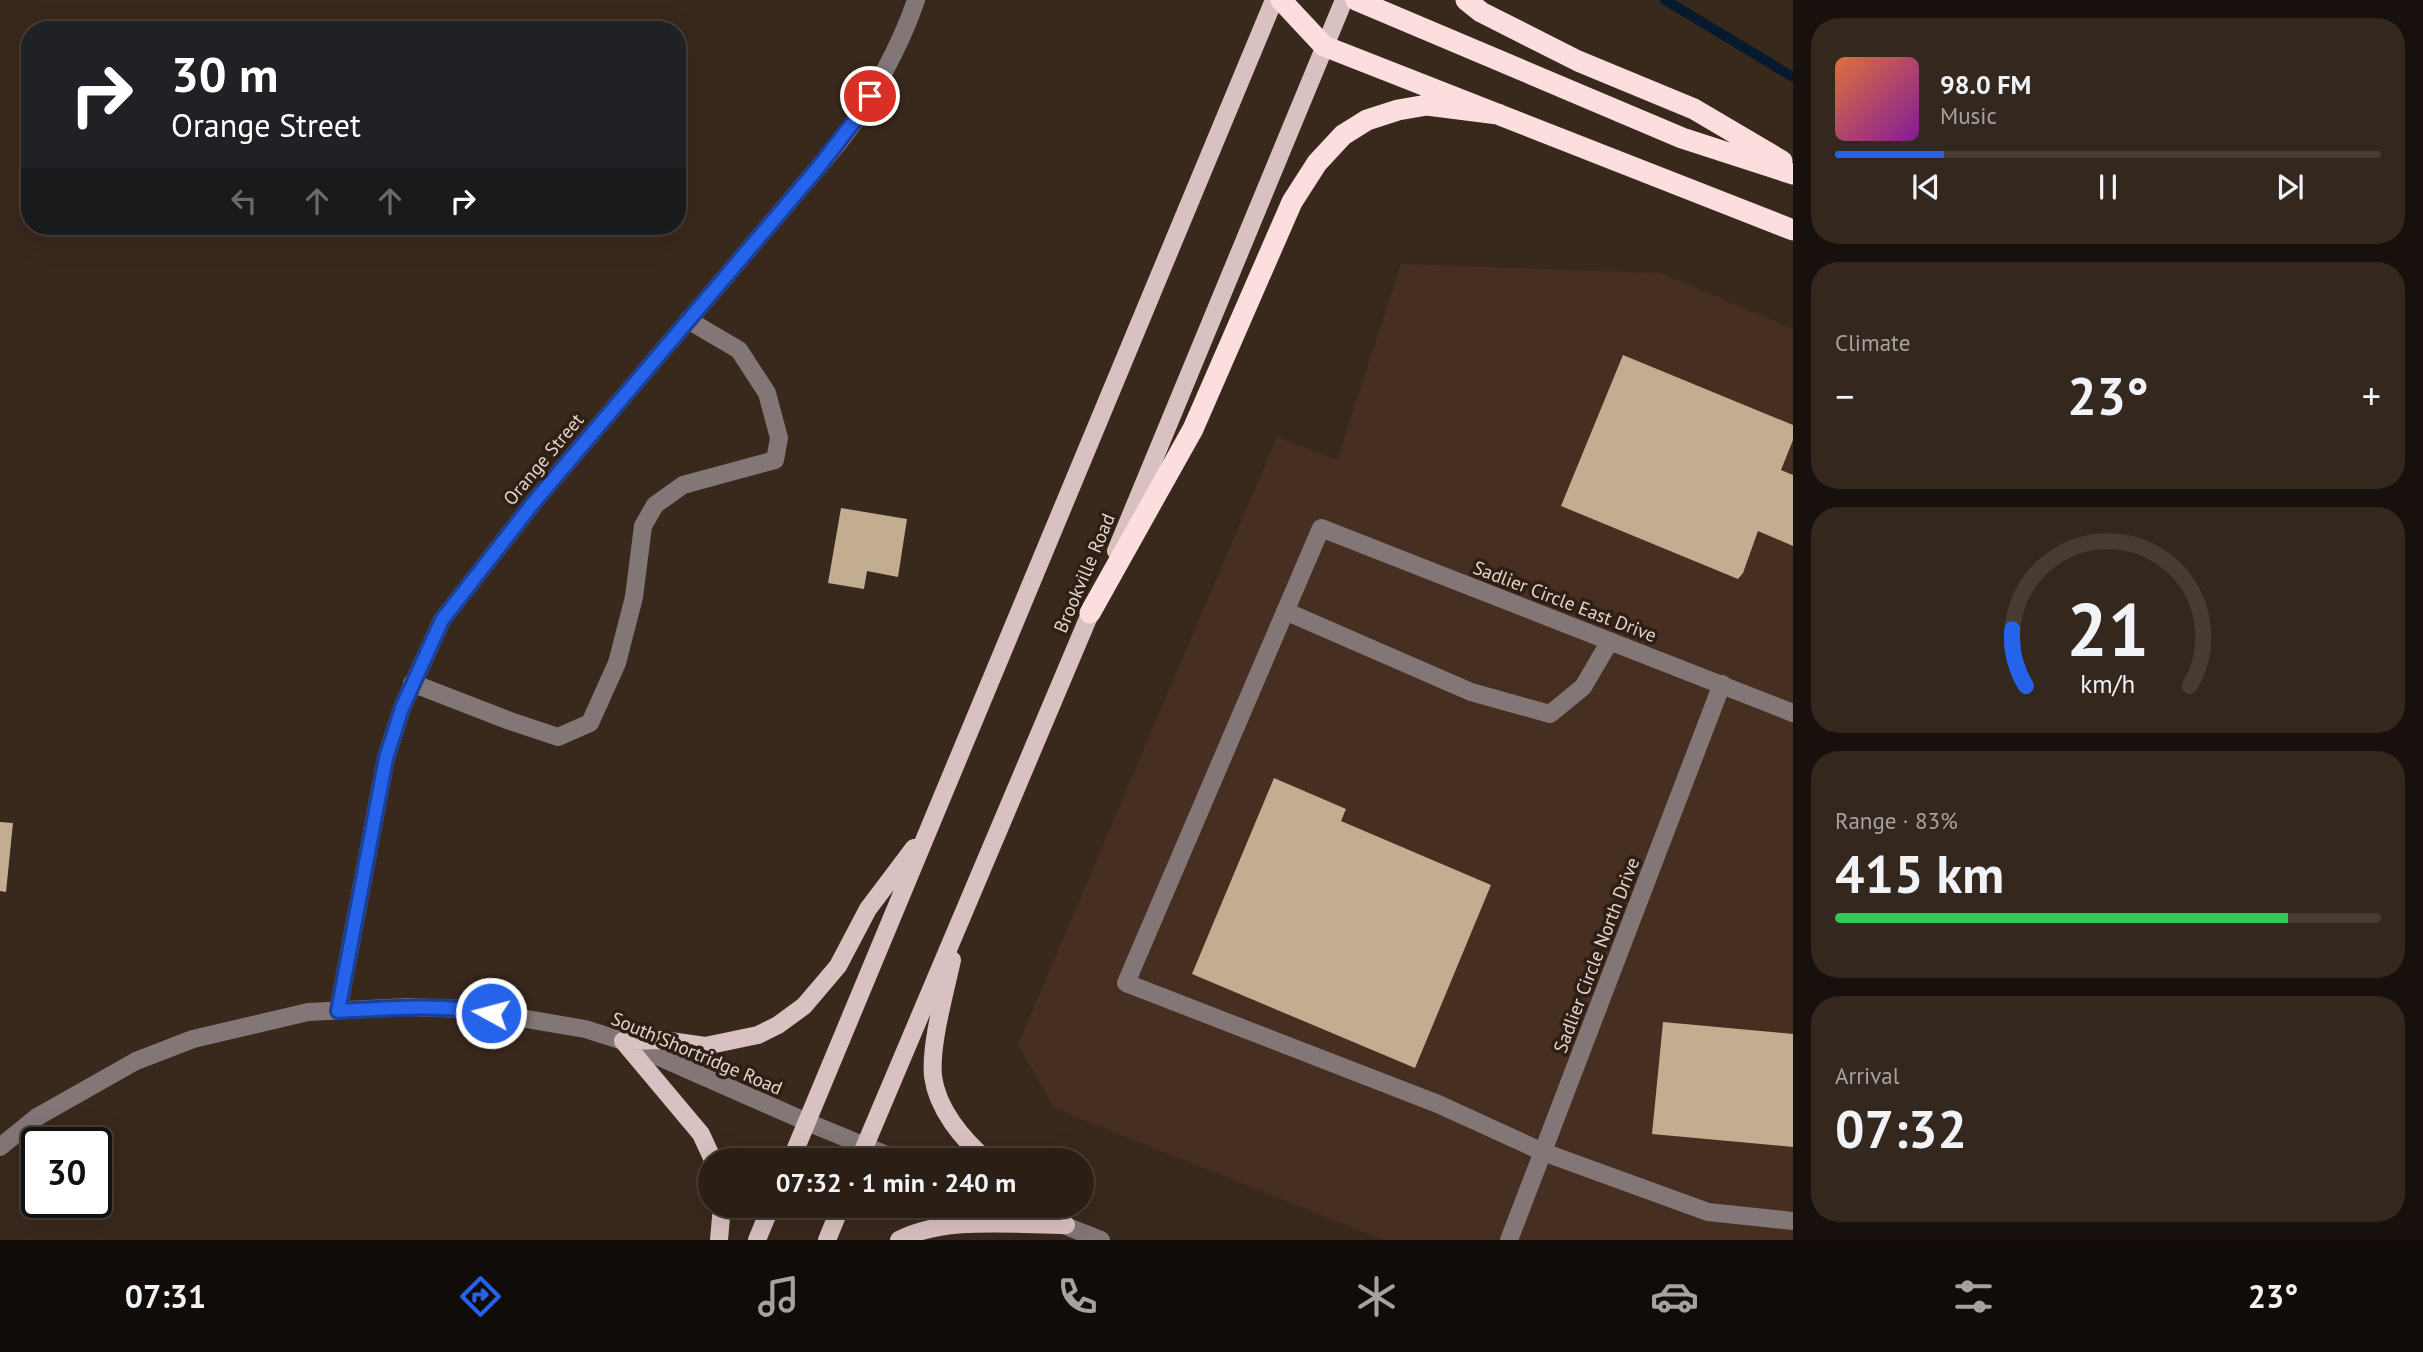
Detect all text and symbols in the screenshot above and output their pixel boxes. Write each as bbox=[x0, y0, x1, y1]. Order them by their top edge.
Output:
text: 30 m bbox=[171, 42, 278, 106]
icon: right bbox=[56, 49, 147, 140]
pin bbox=[840, 66, 900, 126]
text: 98.0 FM bbox=[1940, 68, 2031, 101]
icon: arrive bbox=[851, 77, 889, 115]
text: Music bbox=[1940, 101, 1997, 130]
text: Orange Street bbox=[171, 104, 361, 146]
icon: previous bbox=[1907, 168, 1945, 206]
icon: pause bbox=[2089, 168, 2127, 206]
icon: next bbox=[2271, 168, 2309, 206]
icon: left bbox=[225, 182, 263, 220]
icon: ahead bbox=[298, 182, 336, 220]
icon: ahead bbox=[371, 182, 409, 220]
icon: right bbox=[444, 182, 482, 220]
text: Climate bbox=[1835, 328, 1910, 357]
text: 23° bbox=[2067, 362, 2149, 429]
text: − bbox=[1835, 371, 1854, 420]
text: + bbox=[2362, 371, 2381, 420]
street label: Orange Street bbox=[498, 408, 589, 510]
street label: Brookville Road bbox=[1048, 510, 1120, 636]
street label: Sadlier Circle East Drive bbox=[1470, 555, 1660, 647]
text: 21 bbox=[2067, 582, 2149, 676]
text: km/h bbox=[2081, 668, 2135, 700]
text: Range · 83% bbox=[1835, 806, 1958, 835]
text: 415 km bbox=[1835, 840, 2004, 907]
street label: Sadlier Circle North Drive bbox=[1548, 854, 1644, 1056]
position arrow bbox=[454, 976, 528, 1050]
street label: South Shortridge Road bbox=[608, 1006, 786, 1100]
text: Arrival bbox=[1835, 1061, 1899, 1090]
text: 07:32 bbox=[1835, 1095, 1967, 1162]
speed limit sign: 30 bbox=[21, 1127, 112, 1218]
text: 07:32 · 1 min · 240 m bbox=[776, 1166, 1016, 1199]
icon: directions bbox=[456, 1272, 505, 1321]
icon: music bbox=[754, 1272, 803, 1321]
icon: phone bbox=[1053, 1272, 1102, 1321]
icon: climate bbox=[1352, 1272, 1401, 1321]
icon: car bbox=[1650, 1272, 1699, 1321]
icon: filters bbox=[1949, 1272, 1998, 1321]
text: 07:31 bbox=[125, 1275, 206, 1317]
text: 23° bbox=[2248, 1275, 2298, 1317]

